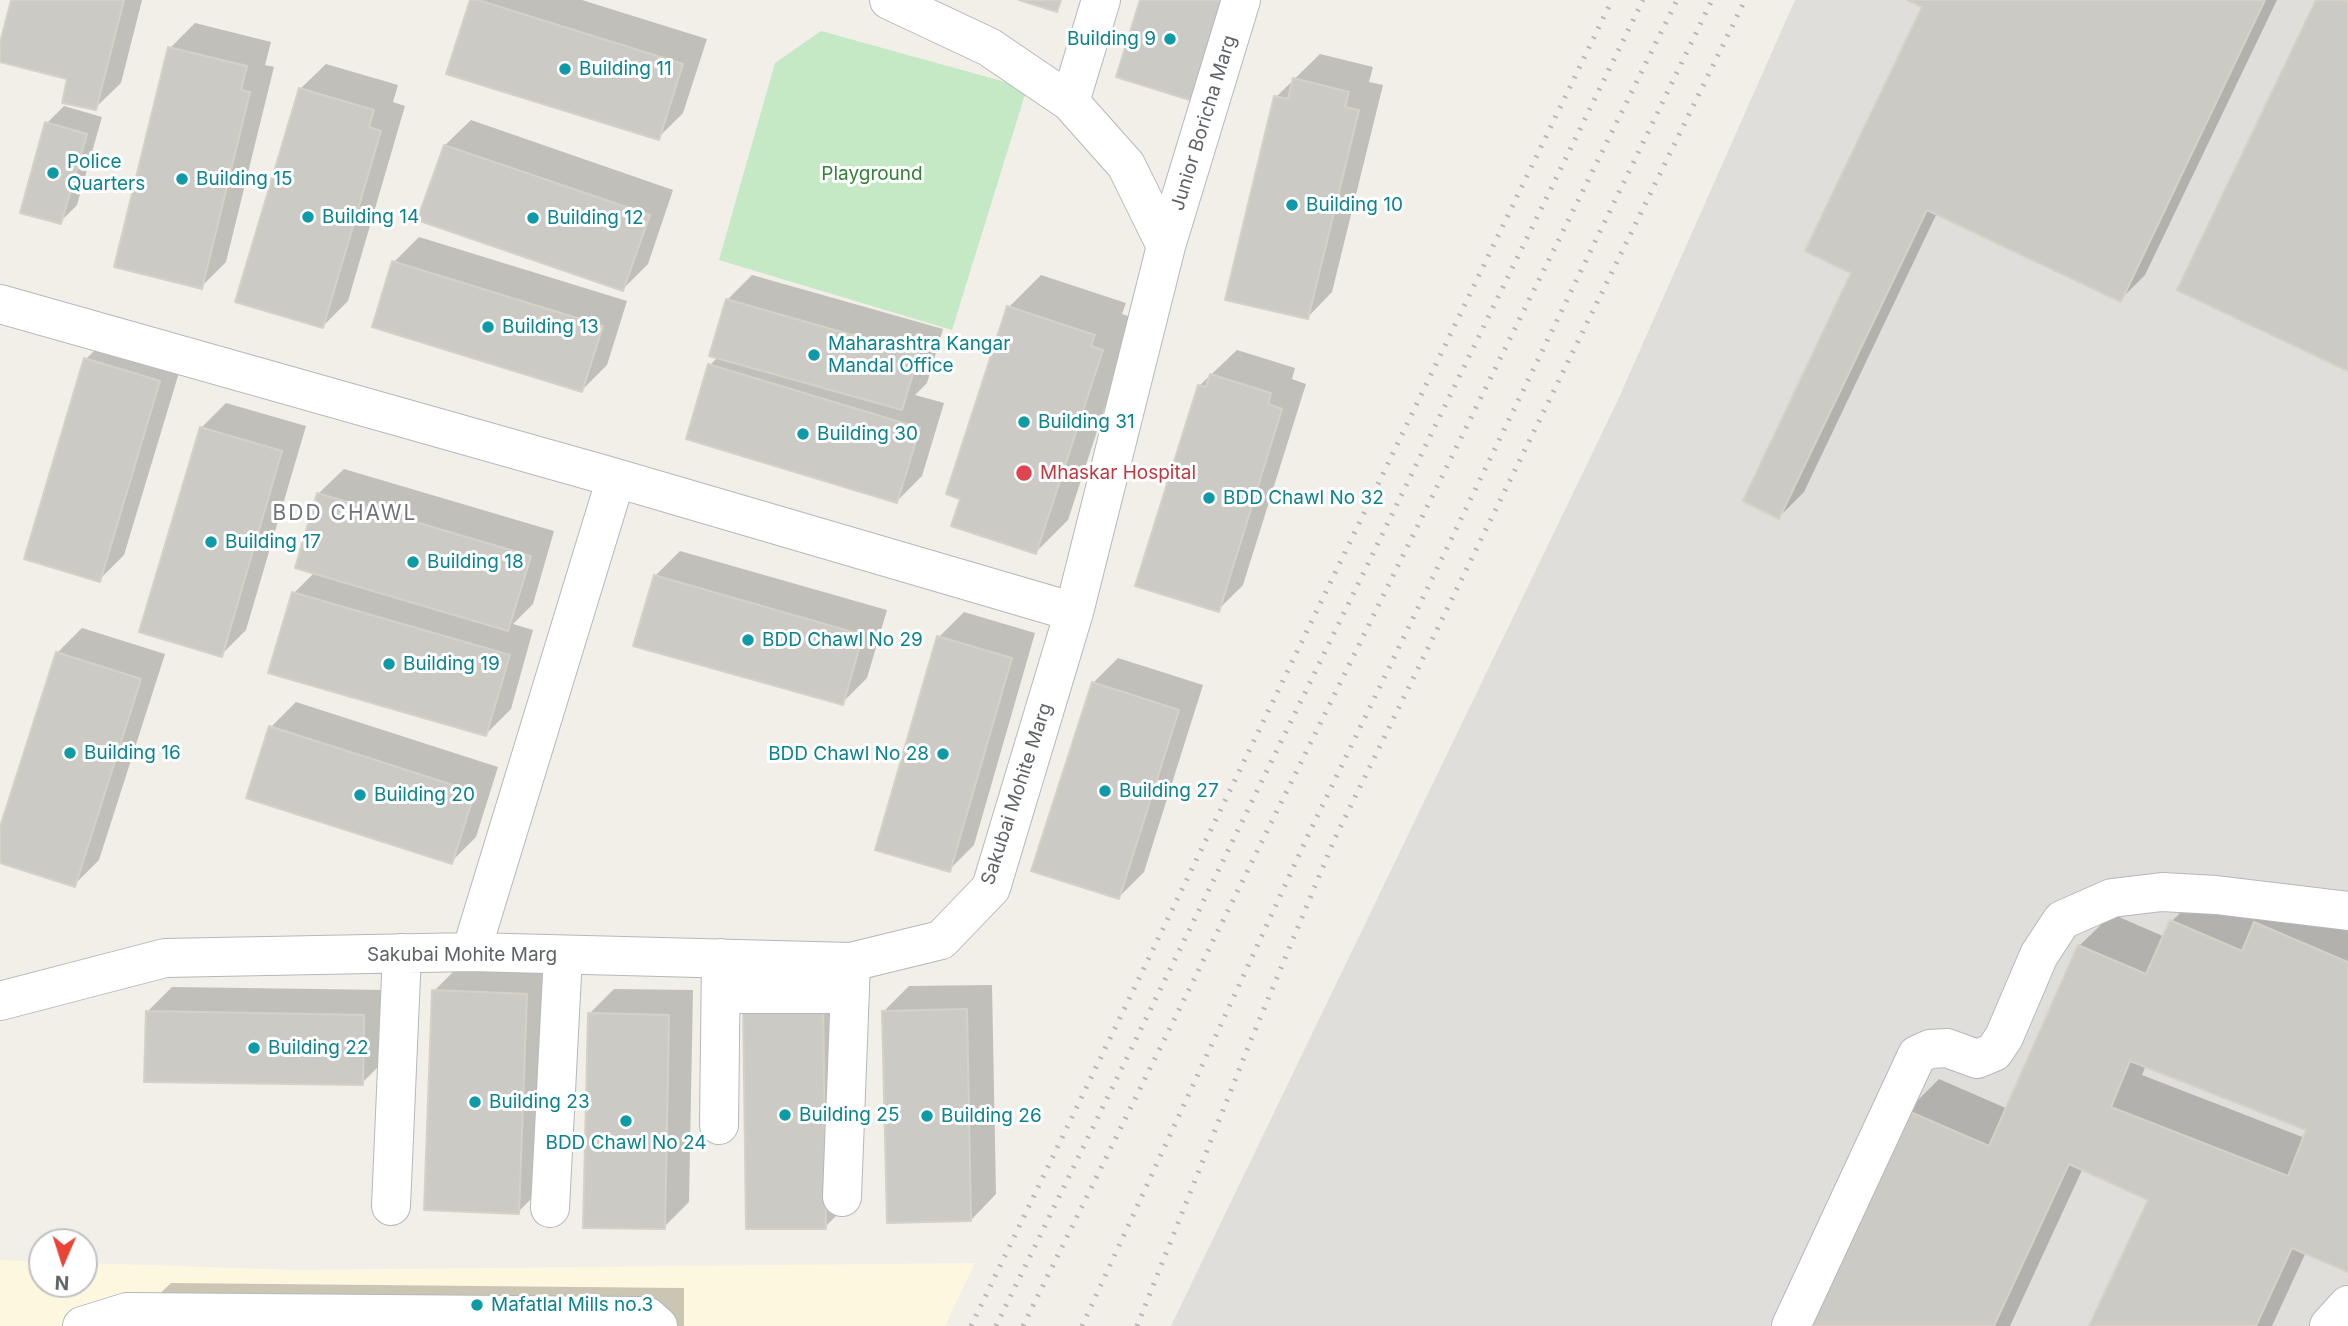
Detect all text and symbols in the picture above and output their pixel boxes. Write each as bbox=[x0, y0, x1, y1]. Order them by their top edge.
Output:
place label: Building 9 bbox=[1067, 28, 1156, 50]
marker: Building 9 bbox=[1162, 31, 1178, 47]
street label: Junior Boricha Marg bbox=[1166, 33, 1242, 213]
place label: Building 11 bbox=[579, 58, 672, 80]
marker: Building 11 bbox=[557, 61, 573, 77]
place label: Police Quarters bbox=[67, 151, 145, 195]
park label: Playground bbox=[821, 163, 923, 185]
marker: Police Quarters bbox=[45, 165, 61, 181]
place label: Building 15 bbox=[196, 168, 293, 190]
marker: Building 15 bbox=[174, 171, 190, 187]
place label: Building 10 bbox=[1306, 194, 1403, 216]
marker: Building 10 bbox=[1284, 197, 1300, 213]
place label: Building 14 bbox=[322, 206, 419, 228]
place label: Building 12 bbox=[547, 207, 644, 229]
marker: Building 14 bbox=[300, 209, 316, 225]
marker: Building 12 bbox=[525, 210, 541, 226]
place label: Building 13 bbox=[502, 316, 599, 338]
marker: Building 13 bbox=[480, 319, 496, 335]
place label: Maharashtra Kangar Mandal Office bbox=[828, 333, 1010, 377]
marker: Maharashtra Kangar Mandal Office bbox=[806, 347, 822, 363]
place label: Building 31 bbox=[1038, 411, 1135, 433]
marker: Building 31 bbox=[1016, 414, 1032, 430]
place label: Building 30 bbox=[817, 423, 918, 445]
marker: Building 30 bbox=[795, 426, 811, 442]
place label: Mhaskar Hospital bbox=[1040, 462, 1196, 484]
marker: Mhaskar Hospital bbox=[1014, 463, 1034, 483]
place label: BDD Chawl No 32 bbox=[1223, 487, 1384, 509]
marker: BDD Chawl No 32 bbox=[1201, 490, 1217, 506]
district label: BDD CHAWL bbox=[274, 501, 416, 527]
place label: Building 17 bbox=[225, 531, 321, 553]
marker: Building 17 bbox=[203, 534, 219, 550]
place label: Building 18 bbox=[427, 551, 524, 573]
marker: Building 18 bbox=[405, 554, 421, 570]
place label: BDD Chawl No 29 bbox=[762, 629, 923, 651]
marker: BDD Chawl No 29 bbox=[740, 632, 756, 648]
place label: Building 19 bbox=[403, 653, 500, 675]
marker: Building 19 bbox=[381, 656, 397, 672]
street label: Sakubai Mohite Marg bbox=[977, 700, 1057, 888]
place label: Building 16 bbox=[84, 742, 181, 764]
place label: BDD Chawl No 28 bbox=[768, 743, 929, 765]
marker: Building 16 bbox=[62, 745, 78, 761]
marker: BDD Chawl No 28 bbox=[935, 746, 951, 762]
place label: Building 27 bbox=[1119, 780, 1219, 802]
marker: Building 27 bbox=[1097, 783, 1113, 799]
place label: Building 20 bbox=[374, 784, 475, 806]
marker: Building 20 bbox=[352, 787, 368, 803]
street label: Sakubai Mohite Marg bbox=[367, 944, 557, 966]
place label: Building 22 bbox=[268, 1037, 369, 1059]
marker: Building 22 bbox=[246, 1040, 262, 1056]
place label: Building 23 bbox=[489, 1091, 590, 1113]
marker: Building 23 bbox=[467, 1094, 483, 1110]
place label: Building 25 bbox=[799, 1104, 899, 1126]
place label: Building 26 bbox=[941, 1105, 1042, 1127]
marker: Building 25 bbox=[777, 1107, 793, 1123]
marker: Building 26 bbox=[919, 1108, 935, 1124]
marker: BDD Chawl No 24 bbox=[618, 1113, 634, 1129]
place label: BDD Chawl No 24 bbox=[545, 1132, 707, 1154]
north arrow bbox=[28, 1228, 98, 1298]
text: N bbox=[54, 1271, 70, 1294]
place label: Mafatlal Mills no.3 bbox=[491, 1294, 653, 1316]
marker: Mafatlal Mills no.3 bbox=[469, 1297, 485, 1313]

